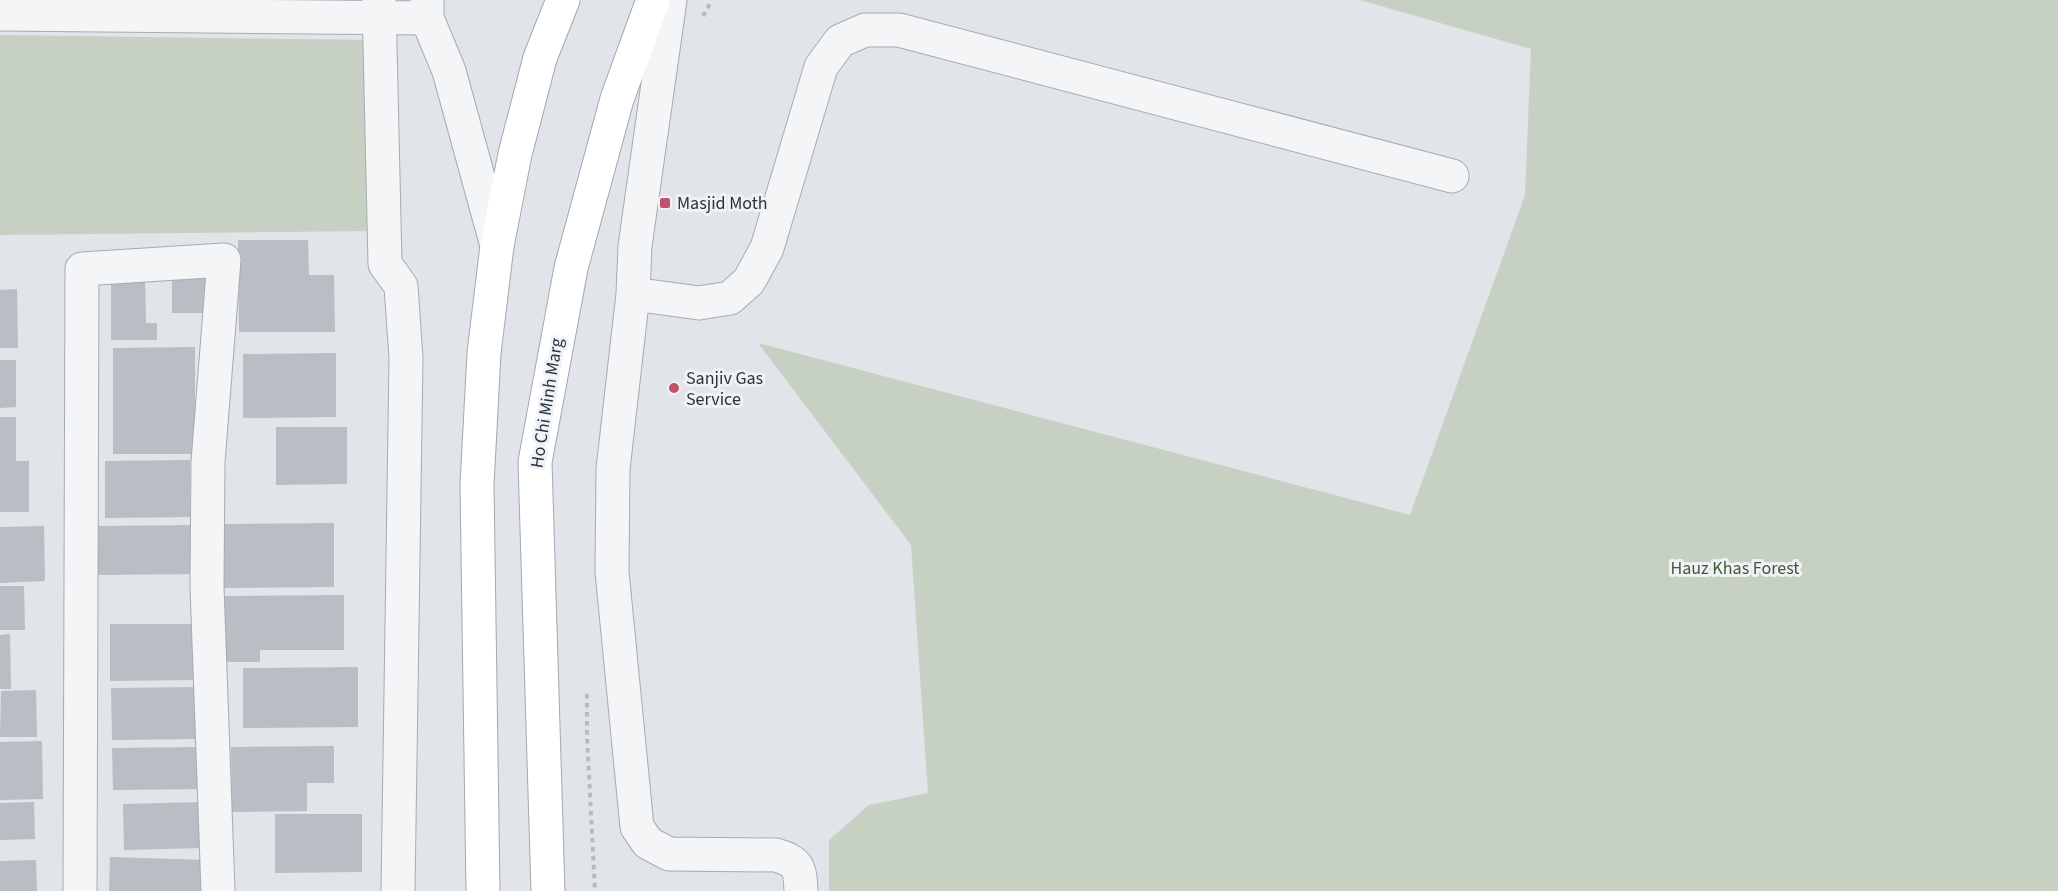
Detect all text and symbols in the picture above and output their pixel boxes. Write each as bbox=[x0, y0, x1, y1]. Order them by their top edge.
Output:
place label: Masjid Moth bbox=[677, 191, 768, 216]
marker: Masjid Moth bbox=[658, 196, 672, 210]
street label: Ho Chi Minh Marg bbox=[524, 336, 570, 470]
place label: Sanjiv Gas Service bbox=[686, 366, 763, 412]
marker: Sanjiv Gas Service bbox=[667, 381, 681, 395]
park label: Hauz Khas Forest bbox=[1671, 556, 1799, 581]

